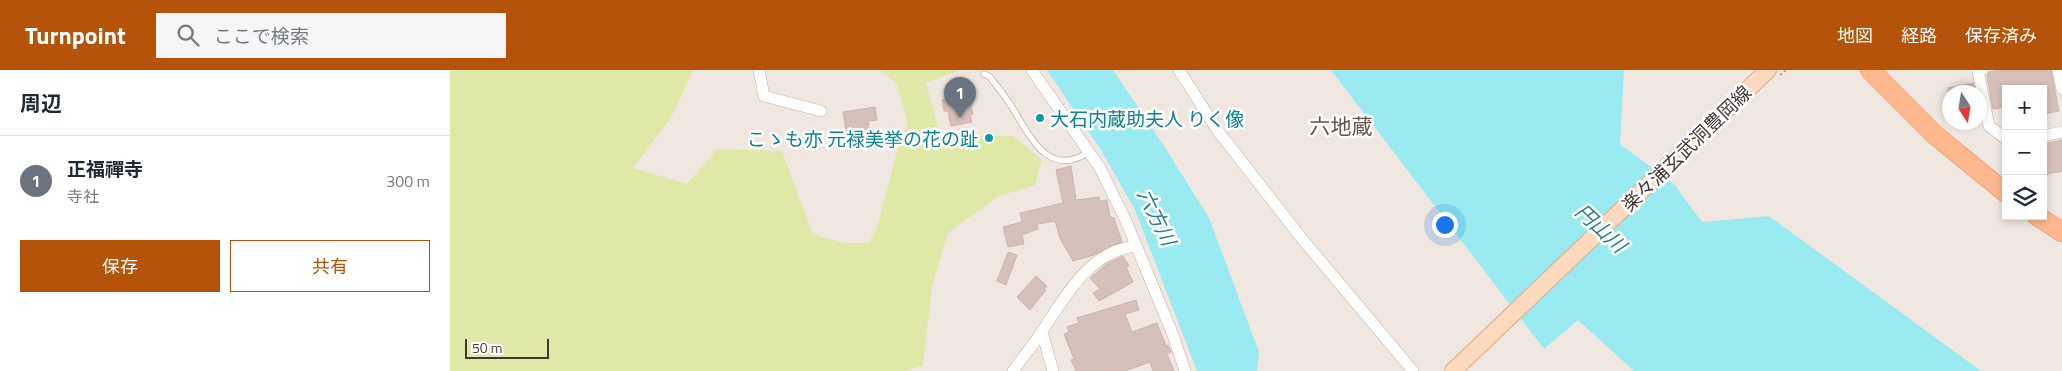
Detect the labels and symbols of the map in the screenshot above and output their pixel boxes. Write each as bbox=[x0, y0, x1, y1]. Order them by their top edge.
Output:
pin: 1 bbox=[944, 77, 976, 118]
street label: 楽々浦玄武洞豊岡線 bbox=[1614, 78, 1758, 218]
north arrow bbox=[1942, 85, 1987, 130]
place label: 大石内蔵助夫人 りく像 bbox=[1050, 104, 1244, 133]
district label: 六地蔵 bbox=[1310, 110, 1373, 142]
marker: 大石内蔵助夫人 りく像 bbox=[1034, 112, 1046, 124]
place label: こゝも亦 元禄美挙の花の趾 bbox=[747, 124, 979, 153]
marker: こゝも亦 元禄美挙の花の趾 bbox=[983, 132, 995, 144]
water label: 六方川 bbox=[1130, 183, 1185, 253]
water label: 円山川 bbox=[1568, 196, 1635, 261]
your location bbox=[1432, 212, 1458, 238]
scale bar bbox=[465, 336, 549, 359]

